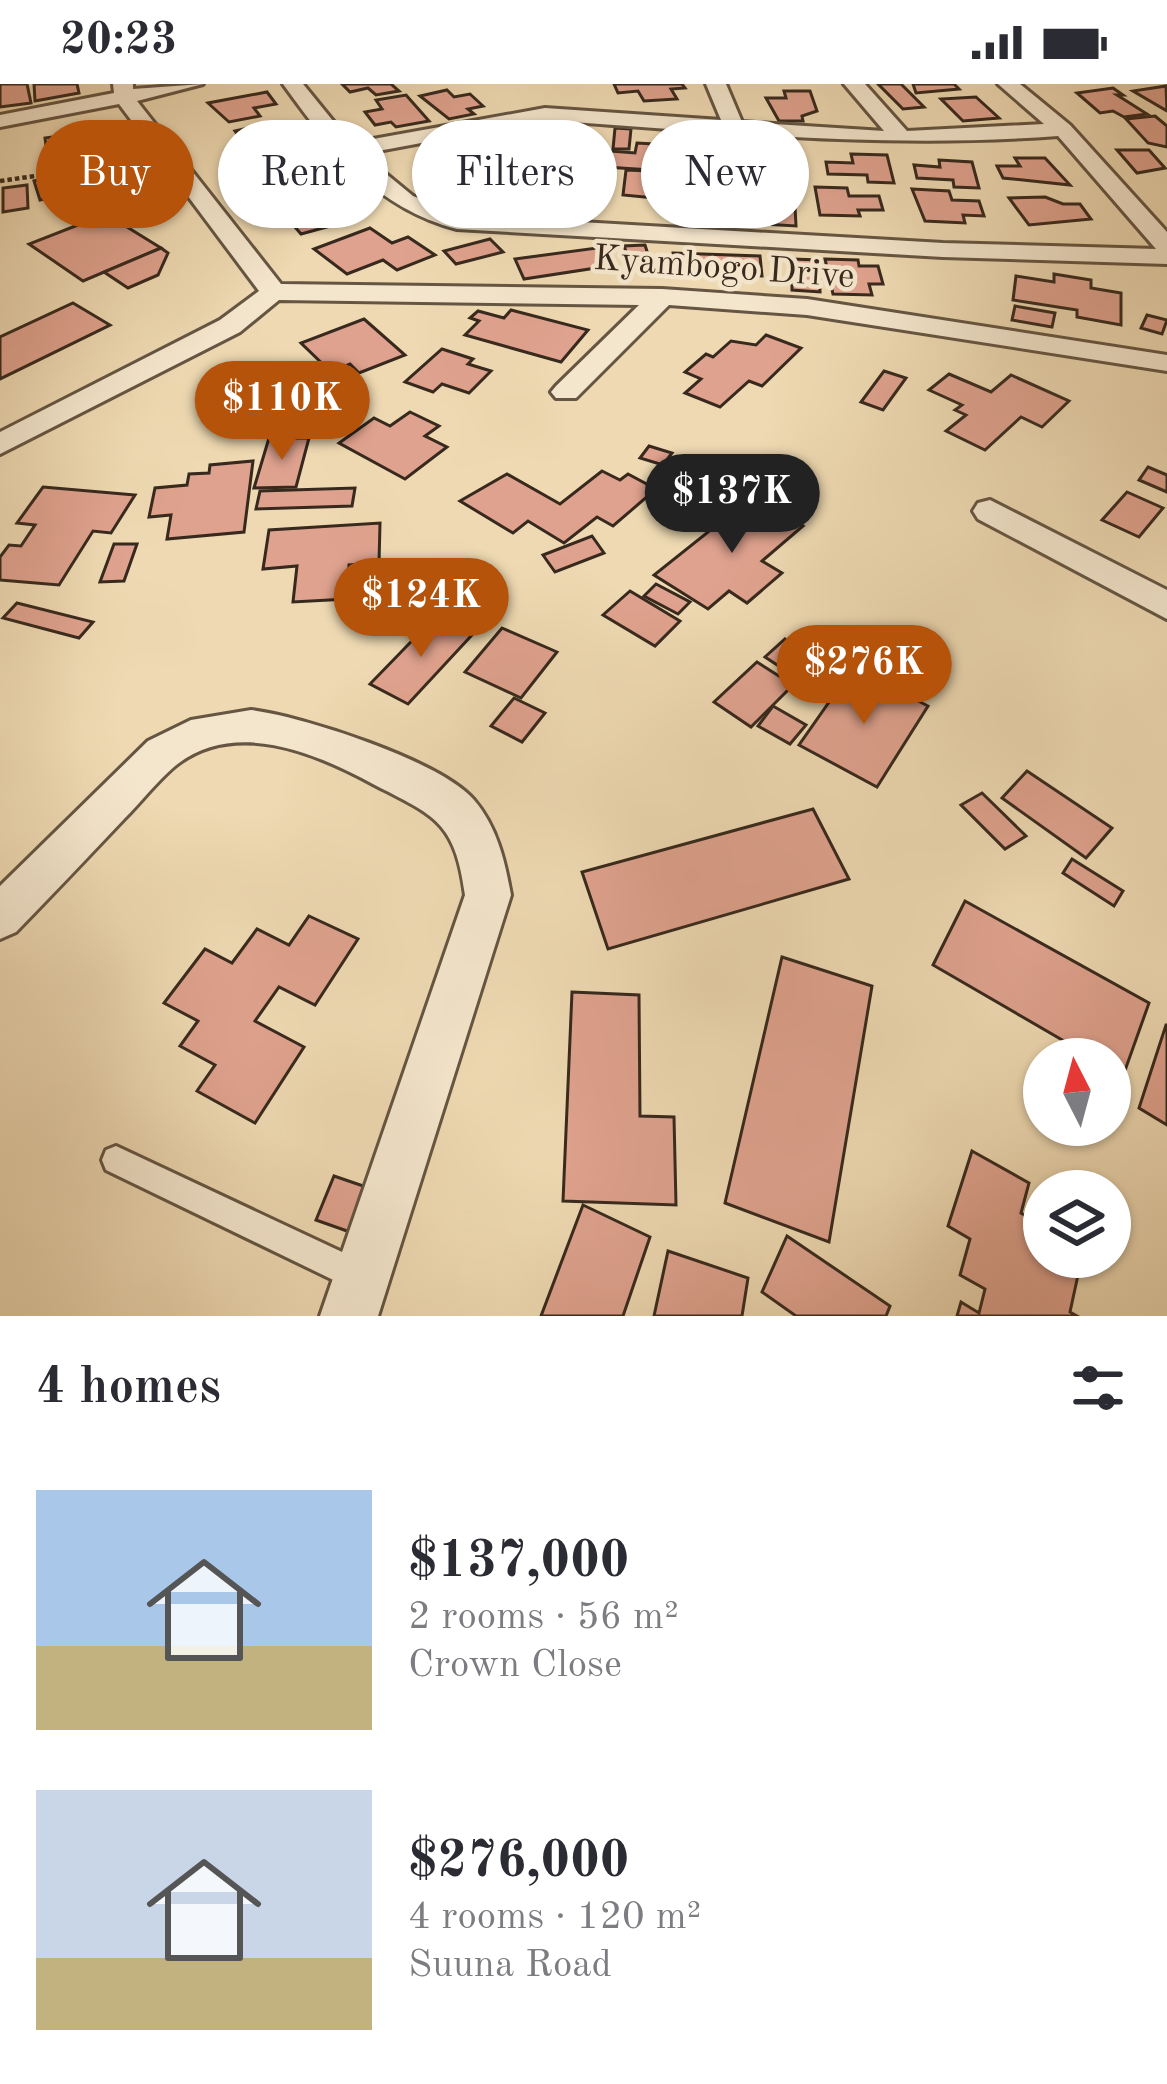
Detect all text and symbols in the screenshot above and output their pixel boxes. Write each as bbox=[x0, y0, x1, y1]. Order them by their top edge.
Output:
text: 20:23 bbox=[60, 19, 177, 64]
chip: Buy bbox=[36, 120, 194, 228]
chip: Rent bbox=[218, 120, 388, 228]
chip: Filters bbox=[412, 120, 617, 228]
chip: New bbox=[641, 120, 809, 228]
street label: Kyambogo Drive bbox=[592, 242, 856, 296]
pin: $110K bbox=[198, 361, 366, 463]
text: $110K bbox=[222, 380, 342, 419]
pin: $137K bbox=[648, 454, 816, 556]
text: $137K bbox=[672, 473, 792, 512]
pin: $124K bbox=[337, 558, 505, 660]
text: $124K bbox=[361, 577, 481, 616]
pin: $276K bbox=[780, 625, 948, 727]
text: $276K bbox=[804, 644, 924, 683]
north arrow bbox=[1023, 1038, 1131, 1146]
map controls bbox=[1023, 1038, 1131, 1278]
button: layers bbox=[1023, 1170, 1131, 1278]
icon: filters bbox=[1065, 1355, 1131, 1421]
text: 4 homes bbox=[36, 1363, 221, 1414]
text: $137,000 bbox=[408, 1537, 629, 1588]
icon: home bbox=[132, 1538, 276, 1682]
text: 2 rooms · 56 m² bbox=[408, 1598, 679, 1637]
text: Crown Close bbox=[408, 1646, 622, 1685]
text: $276,000 bbox=[408, 1837, 629, 1888]
icon: home bbox=[132, 1838, 276, 1982]
text: 4 rooms · 120 m² bbox=[408, 1898, 701, 1937]
text: Suuna Road bbox=[408, 1946, 612, 1985]

